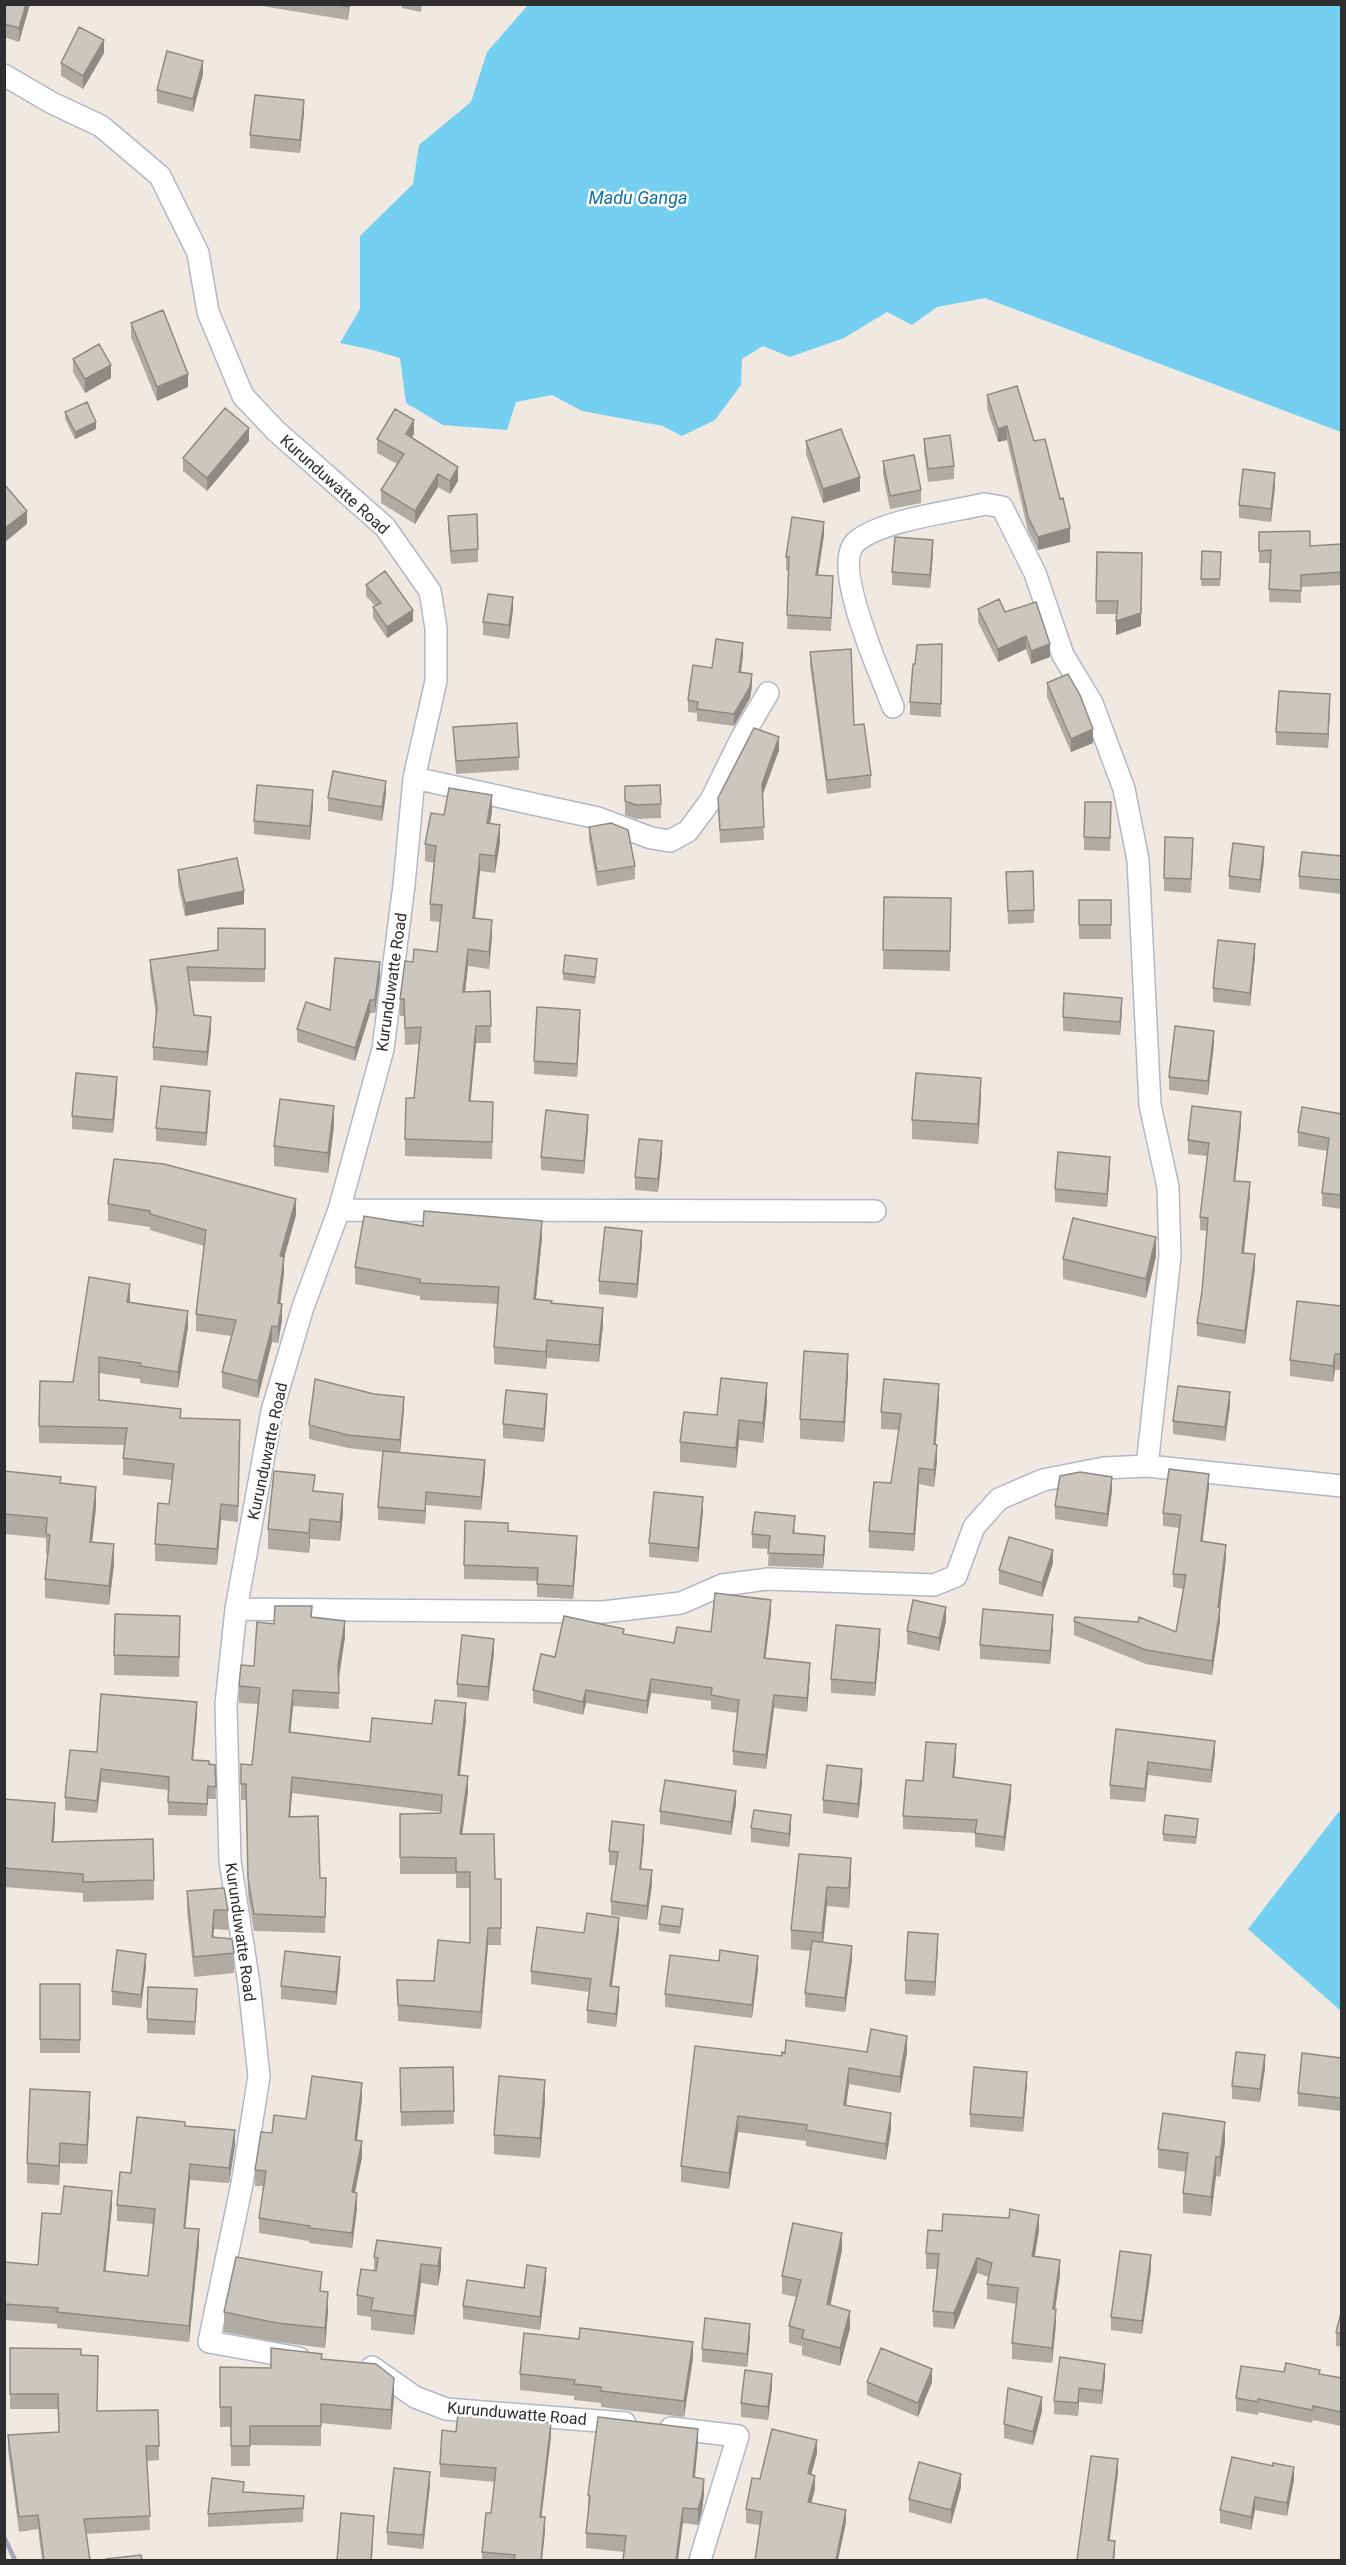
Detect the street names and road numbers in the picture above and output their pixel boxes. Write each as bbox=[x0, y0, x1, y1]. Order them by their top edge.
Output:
street label: Kurunduwatte Road bbox=[276, 430, 393, 538]
street label: Kurunduwatte Road bbox=[372, 911, 411, 1053]
street label: Kurunduwatte Road bbox=[244, 1381, 291, 1522]
street label: Kurunduwatte Road bbox=[221, 1861, 260, 2003]
street label: Kurunduwatte Road bbox=[446, 2398, 588, 2429]

